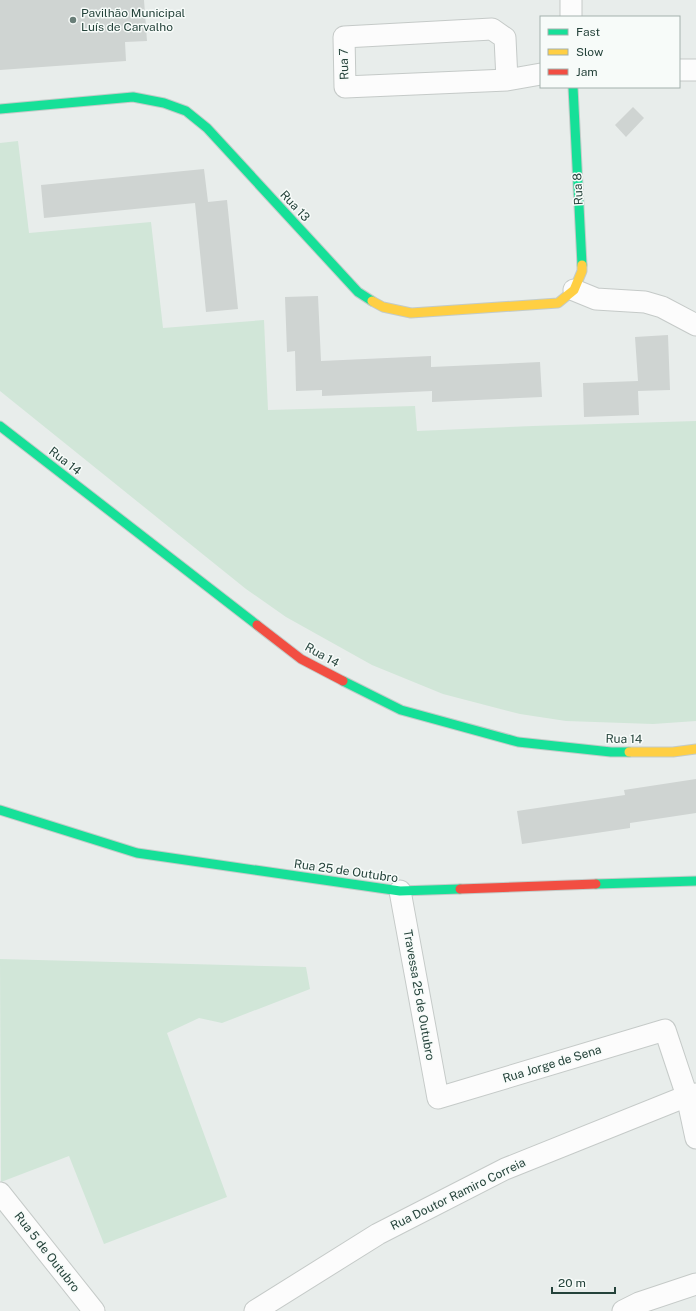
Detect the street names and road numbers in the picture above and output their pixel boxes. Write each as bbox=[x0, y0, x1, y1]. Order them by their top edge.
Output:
street label: Rua 7 bbox=[336, 48, 352, 80]
street label: Rua 8 bbox=[570, 172, 586, 206]
street label: Rua 13 bbox=[277, 188, 313, 224]
street label: Rua 14 bbox=[46, 444, 84, 478]
street label: Rua 14 bbox=[302, 640, 342, 670]
street label: Rua 14 bbox=[605, 732, 643, 746]
street label: Rua 25 de Outubro bbox=[293, 857, 399, 885]
street label: Travessa 25 de Outubro bbox=[401, 929, 437, 1062]
street label: Rua Jorge de Sena bbox=[501, 1042, 603, 1086]
street label: Rua Doutor Ramiro Correia bbox=[388, 1155, 528, 1233]
street label: Rua 5 de Outubro bbox=[11, 1209, 83, 1295]

